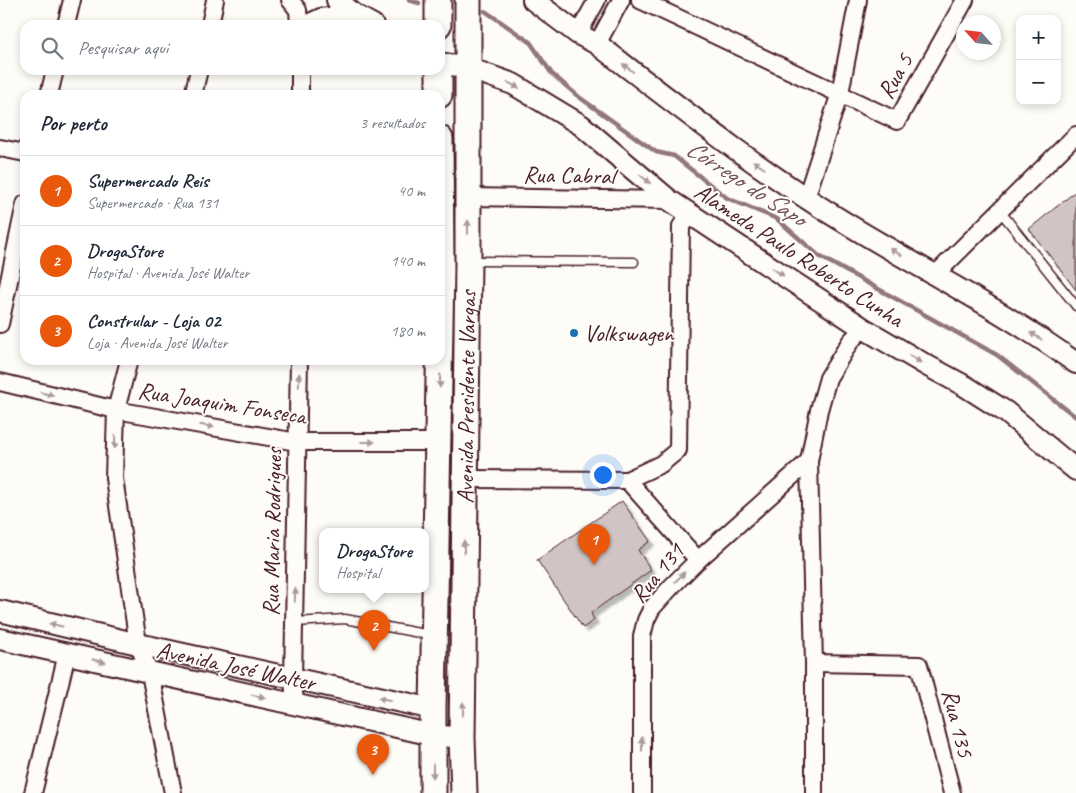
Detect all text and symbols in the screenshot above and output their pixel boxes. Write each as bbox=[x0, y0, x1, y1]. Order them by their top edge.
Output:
north arrow bbox=[956, 15, 1001, 60]
map controls bbox=[1016, 15, 1061, 105]
button: + bbox=[1016, 15, 1061, 60]
search box bbox=[20, 20, 445, 75]
icon: search bbox=[38, 34, 66, 62]
text: Pesquisar aqui bbox=[78, 36, 168, 60]
street label: Rua 5 bbox=[870, 47, 920, 104]
button: − bbox=[1016, 60, 1061, 105]
one-way arrow bbox=[622, 63, 635, 74]
one-way arrow bbox=[506, 81, 520, 89]
text: Por perto bbox=[40, 110, 107, 136]
text: 3 resultados bbox=[360, 113, 425, 133]
water label: Córrego do Sapo bbox=[680, 132, 815, 236]
street label: Rua Cabral bbox=[523, 159, 619, 191]
one-way arrow bbox=[752, 160, 766, 170]
text: Supermercado Reis bbox=[87, 169, 209, 193]
one-way arrow bbox=[638, 174, 651, 185]
street label: Alameda Paulo Roberto Cunha bbox=[689, 176, 910, 334]
text: 1 bbox=[52, 181, 60, 201]
text: 40 m bbox=[398, 181, 425, 201]
text: Supermercado · Rua 131 bbox=[87, 193, 219, 213]
one-way arrow bbox=[464, 219, 472, 235]
text: DrogaStore bbox=[87, 239, 163, 263]
one-way arrow bbox=[890, 248, 903, 257]
text: 2 bbox=[52, 251, 60, 271]
text: 140 m bbox=[391, 251, 425, 271]
text: Hospital · Avenida José Walter bbox=[87, 263, 249, 283]
one-way arrow bbox=[771, 267, 785, 277]
street label: Avenida Presidente Vargas bbox=[450, 288, 483, 504]
text: Constrular - Loja 02 bbox=[87, 309, 220, 333]
place label: Volkswagen bbox=[584, 318, 675, 348]
text: 3 bbox=[52, 321, 60, 341]
text: 180 m bbox=[391, 321, 425, 341]
marker: Volkswagen bbox=[568, 327, 580, 339]
one-way arrow bbox=[1029, 331, 1042, 340]
text: Loja · Avenida José Walter bbox=[87, 333, 228, 353]
one-way arrow bbox=[909, 354, 922, 363]
one-way arrow bbox=[295, 372, 303, 388]
one-way arrow bbox=[436, 373, 444, 389]
street label: Rua Joaquim Fonseca bbox=[136, 375, 310, 431]
one-way arrow bbox=[40, 390, 55, 398]
one-way arrow bbox=[199, 422, 215, 430]
one-way arrow bbox=[111, 434, 119, 450]
one-way arrow bbox=[360, 438, 376, 446]
street label: Rua Maria Rodrigues bbox=[256, 446, 288, 616]
your location bbox=[590, 462, 616, 488]
pin: 1 bbox=[578, 524, 610, 565]
popup bbox=[319, 528, 429, 593]
street label: Rua 131 bbox=[623, 536, 691, 609]
text: DrogaStore bbox=[336, 539, 412, 563]
one-way arrow bbox=[460, 539, 468, 555]
text: Hospital bbox=[336, 563, 380, 583]
one-way arrow bbox=[674, 572, 686, 584]
one-way arrow bbox=[291, 587, 299, 603]
pin: 2 bbox=[358, 610, 390, 651]
one-way arrow bbox=[48, 621, 63, 629]
street label: Avenida José Walter bbox=[154, 635, 320, 698]
one-way arrow bbox=[91, 657, 106, 665]
street label: Rua 135 bbox=[935, 686, 981, 761]
one-way arrow bbox=[250, 692, 265, 700]
one-way arrow bbox=[377, 695, 393, 703]
one-way arrow bbox=[459, 701, 467, 717]
pin: 3 bbox=[357, 734, 389, 775]
one-way arrow bbox=[638, 736, 646, 752]
one-way arrow bbox=[429, 763, 437, 779]

